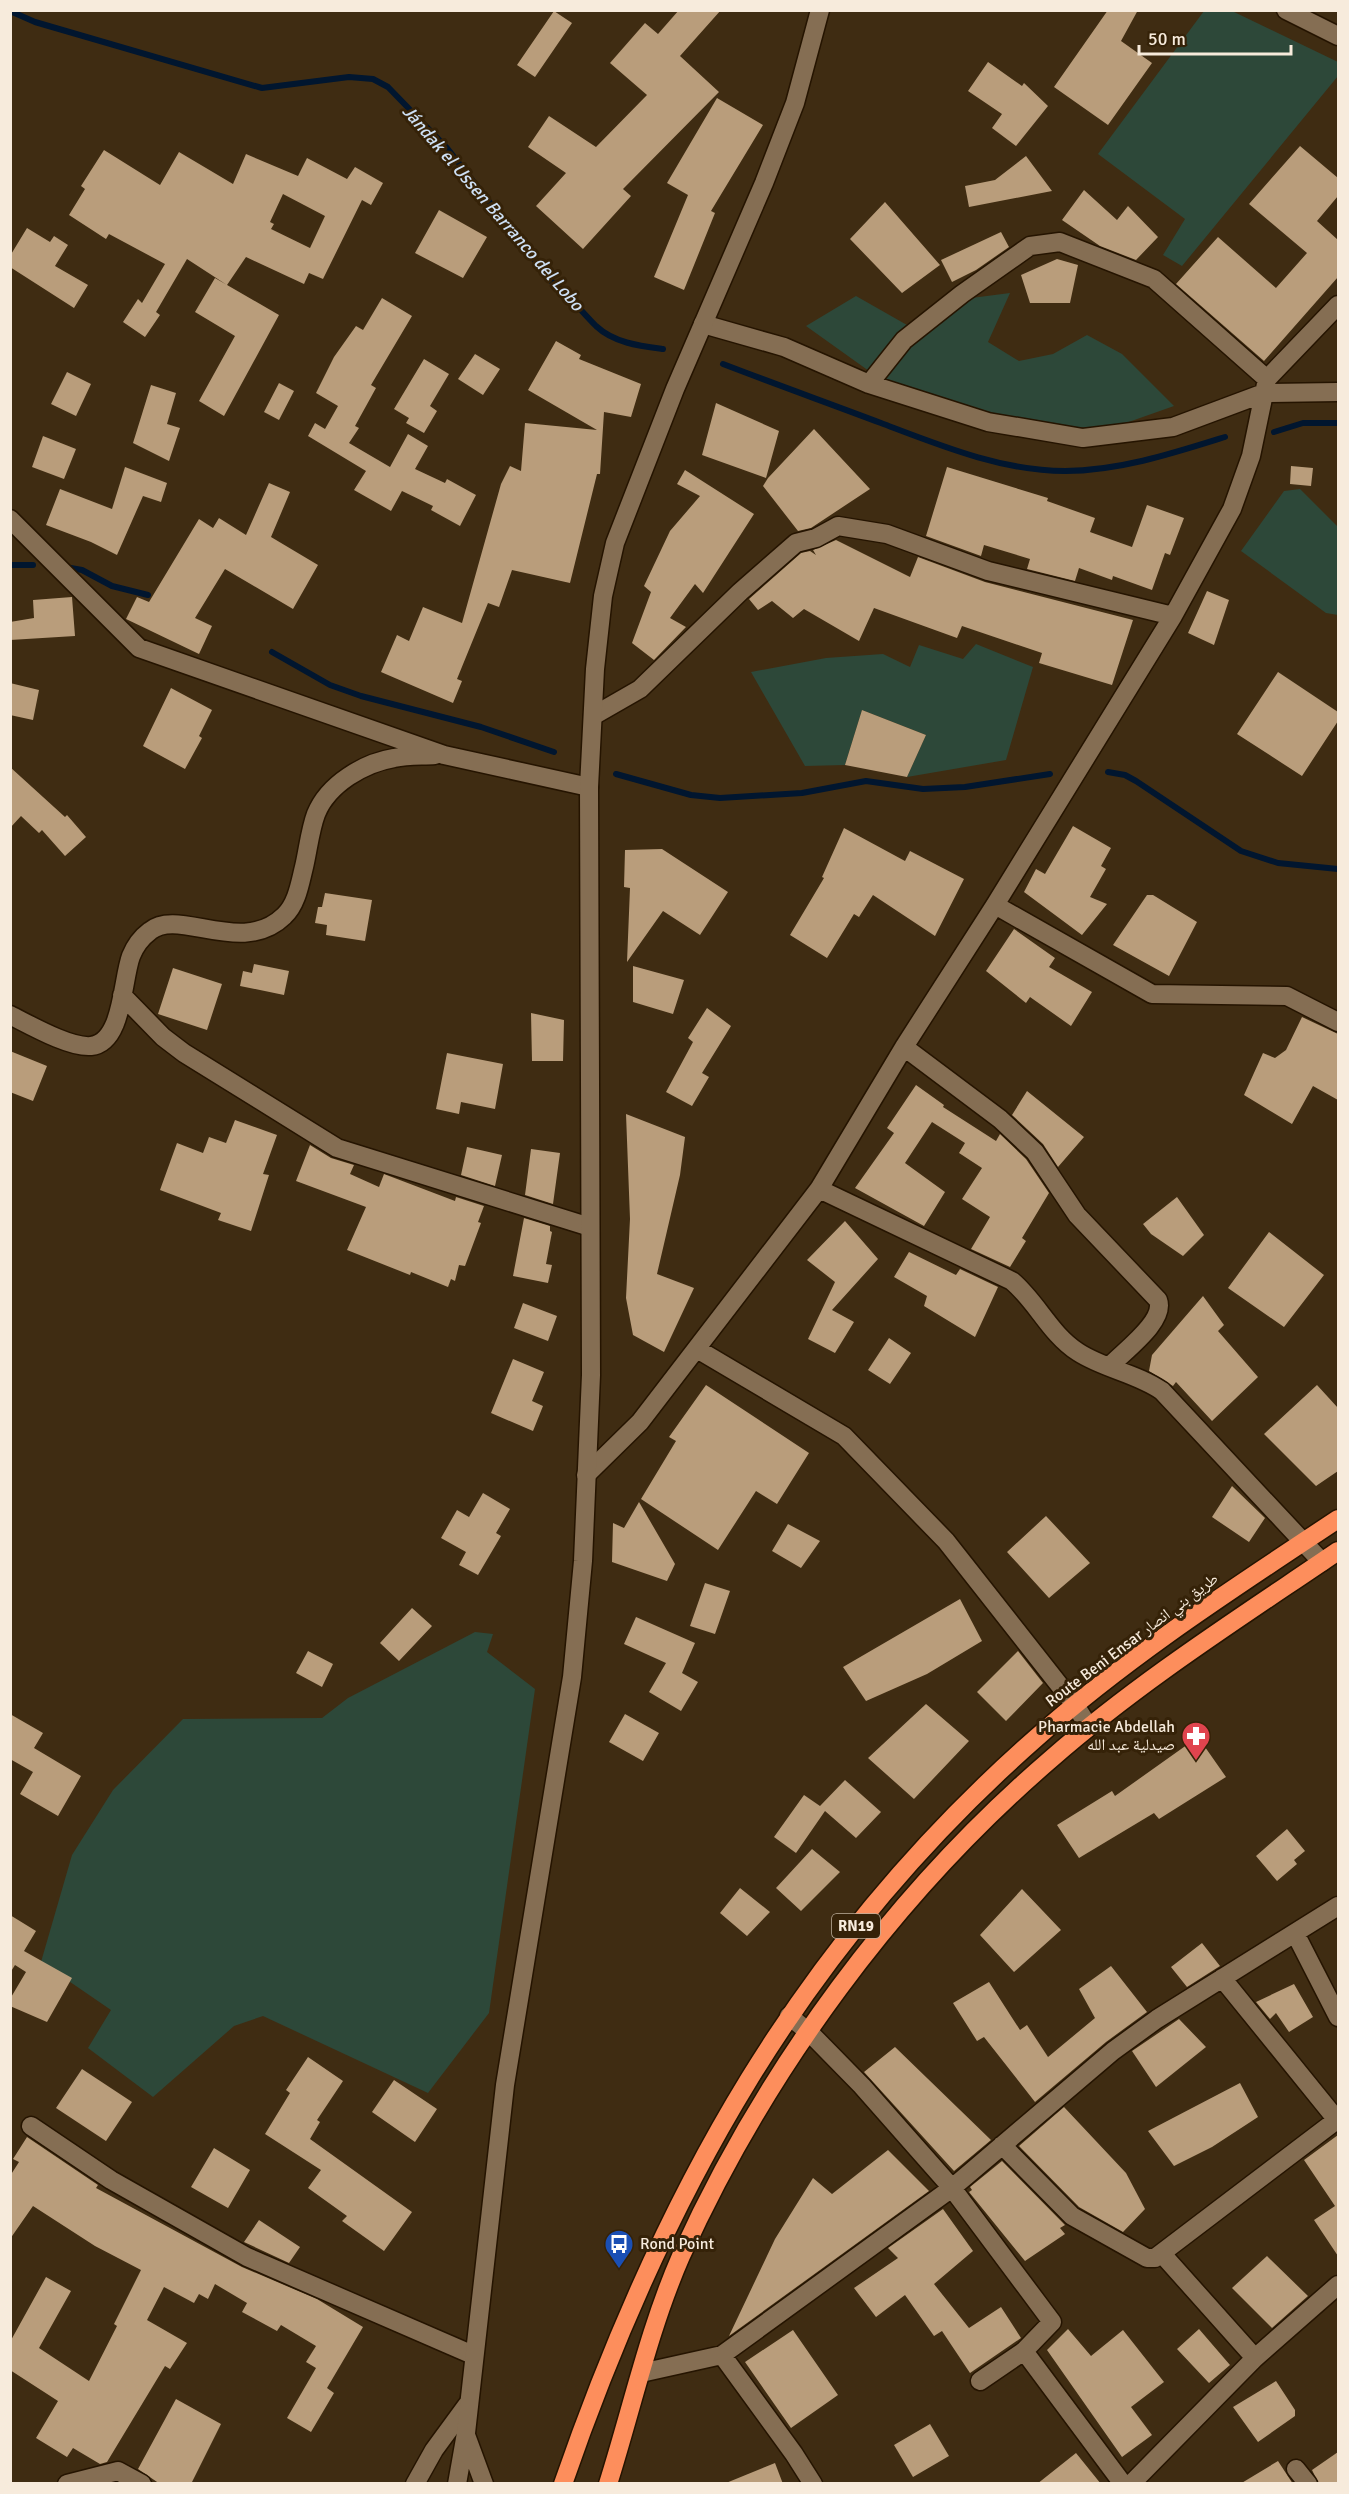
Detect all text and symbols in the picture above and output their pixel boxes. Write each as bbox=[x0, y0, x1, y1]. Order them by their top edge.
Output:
scale bar bbox=[1139, 18, 1290, 56]
text: 50 m bbox=[1148, 28, 1186, 50]
water label: Jándak el Ussen Barranco del Lobo bbox=[398, 101, 589, 317]
street label: Route Beni Ensar طريق بني انصار bbox=[1042, 1569, 1223, 1713]
place label: Pharmacie Abdellah صيدلية عبد الله bbox=[1038, 1717, 1175, 1755]
pharmacy icon: Pharmacie Abdellah صيدلية عبد الله bbox=[1180, 1720, 1212, 1762]
road number: RN19 bbox=[832, 1914, 880, 1938]
bus stop icon: Rond Point bbox=[603, 2228, 635, 2270]
place label: Rond Point bbox=[640, 2234, 714, 2254]

